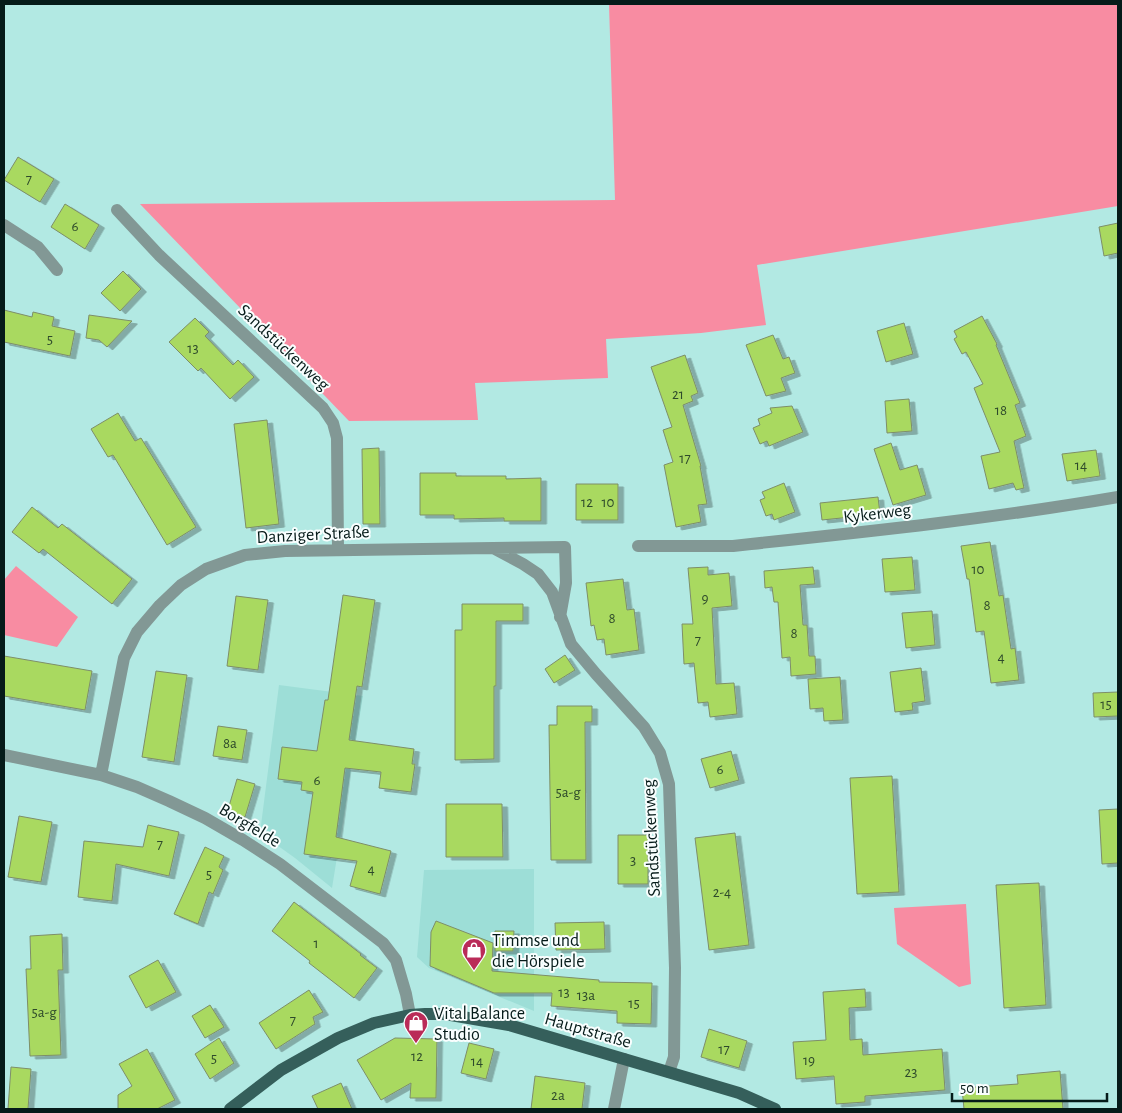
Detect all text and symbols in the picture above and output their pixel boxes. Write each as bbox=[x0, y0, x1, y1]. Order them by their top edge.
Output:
house number: 7 bbox=[26, 172, 32, 187]
house number: 6 bbox=[71, 219, 79, 234]
street label: Sandstückenweg bbox=[234, 301, 333, 394]
house number: 5 bbox=[47, 332, 53, 347]
house number: 13 bbox=[187, 341, 199, 356]
house number: 21 bbox=[672, 387, 684, 402]
house number: 18 bbox=[995, 403, 1007, 418]
house number: 17 bbox=[679, 451, 691, 466]
house number: 14 bbox=[1075, 458, 1087, 473]
house number: 12 bbox=[581, 495, 593, 510]
house number: 10 bbox=[601, 495, 615, 510]
street label: Kykerweg bbox=[842, 501, 912, 527]
street label: Danziger Straße bbox=[256, 523, 370, 547]
house number: 10 bbox=[971, 562, 985, 577]
house number: 9 bbox=[701, 591, 709, 606]
house number: 8 bbox=[983, 598, 991, 613]
house number: 8 bbox=[608, 611, 616, 626]
house number: 8 bbox=[790, 626, 798, 641]
house number: 7 bbox=[695, 633, 701, 648]
house number: 4 bbox=[997, 650, 1005, 665]
house number: 15 bbox=[1100, 697, 1112, 712]
house number: 8a bbox=[223, 736, 237, 751]
house number: 6 bbox=[716, 762, 724, 777]
house number: 6 bbox=[313, 773, 321, 788]
street label: Sandstückenweg bbox=[640, 779, 664, 897]
house number: 5a-g bbox=[555, 785, 581, 800]
street label: Borgfelde bbox=[216, 801, 283, 851]
house number: 7 bbox=[157, 837, 163, 852]
house number: 3 bbox=[630, 853, 636, 868]
house number: 4 bbox=[367, 862, 375, 877]
house number: 5 bbox=[206, 867, 212, 882]
house number: 2-4 bbox=[713, 885, 731, 900]
place label: Timmse und die Hörspiele bbox=[492, 932, 585, 971]
house number: 1 bbox=[313, 936, 319, 951]
shop icon: Timmse und die Hörspiele bbox=[461, 937, 487, 971]
house number: 13 bbox=[558, 985, 570, 1000]
house number: 13a bbox=[577, 988, 595, 1003]
house number: 15 bbox=[628, 996, 640, 1011]
house number: 5a-g bbox=[31, 1005, 57, 1020]
place label: Vital Balance Studio bbox=[434, 1005, 525, 1044]
shop icon: Vital Balance Studio bbox=[403, 1010, 429, 1044]
street label: Hauptstraße bbox=[542, 1010, 633, 1052]
house number: 7 bbox=[290, 1013, 296, 1028]
house number: 17 bbox=[718, 1042, 730, 1057]
house number: 12 bbox=[411, 1049, 423, 1064]
house number: 5 bbox=[211, 1051, 217, 1066]
house number: 19 bbox=[803, 1053, 815, 1068]
house number: 14 bbox=[471, 1054, 483, 1069]
house number: 23 bbox=[904, 1065, 918, 1080]
scale bar bbox=[952, 1070, 1107, 1102]
text: 50 m bbox=[960, 1081, 989, 1096]
house number: 2a bbox=[551, 1088, 565, 1103]

